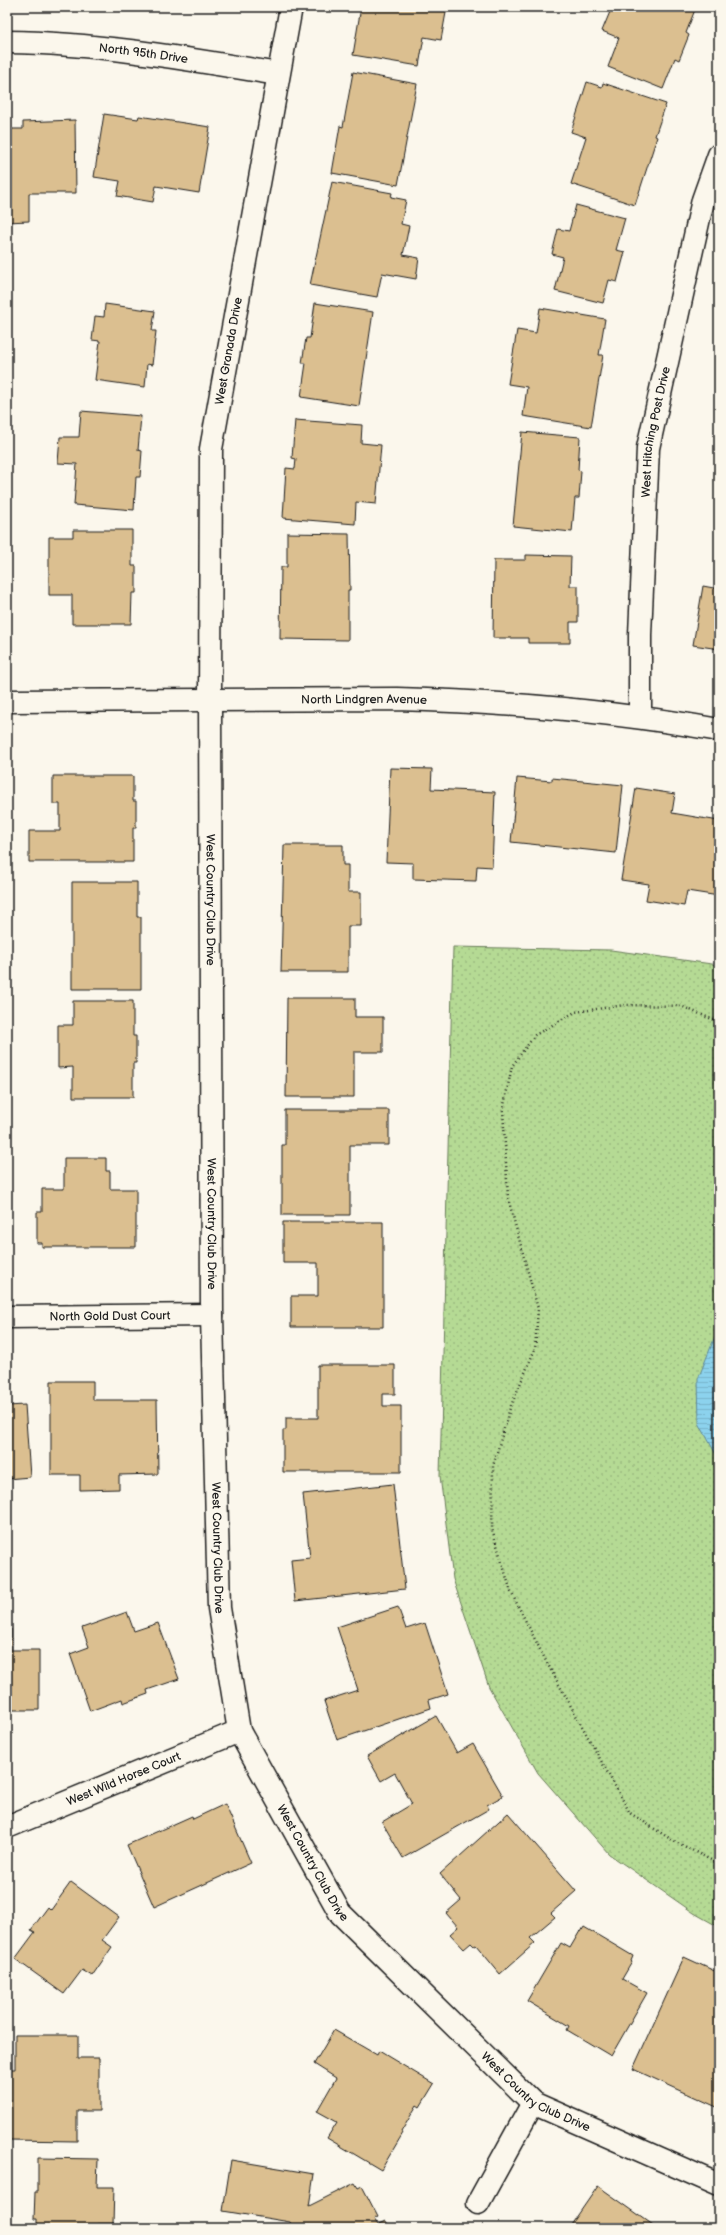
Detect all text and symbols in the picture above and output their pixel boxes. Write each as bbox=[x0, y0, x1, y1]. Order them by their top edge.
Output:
street label: North 95th Drive bbox=[98, 40, 189, 67]
street label: West Granada Drive bbox=[212, 296, 246, 406]
street label: West Hitching Post Drive bbox=[638, 365, 673, 498]
street label: North Lindgren Avenue bbox=[301, 691, 427, 707]
street label: West Country Club Drive bbox=[203, 834, 218, 966]
street label: West Country Club Drive bbox=[204, 1158, 219, 1290]
street label: North Gold Dust Court bbox=[49, 1308, 171, 1324]
street label: West Country Club Drive bbox=[208, 1482, 227, 1615]
street label: West Wild Horse Court bbox=[64, 1748, 183, 1809]
street label: West Country Club Drive bbox=[274, 1802, 352, 1925]
street label: West Country Club Drive bbox=[478, 2049, 593, 2135]

